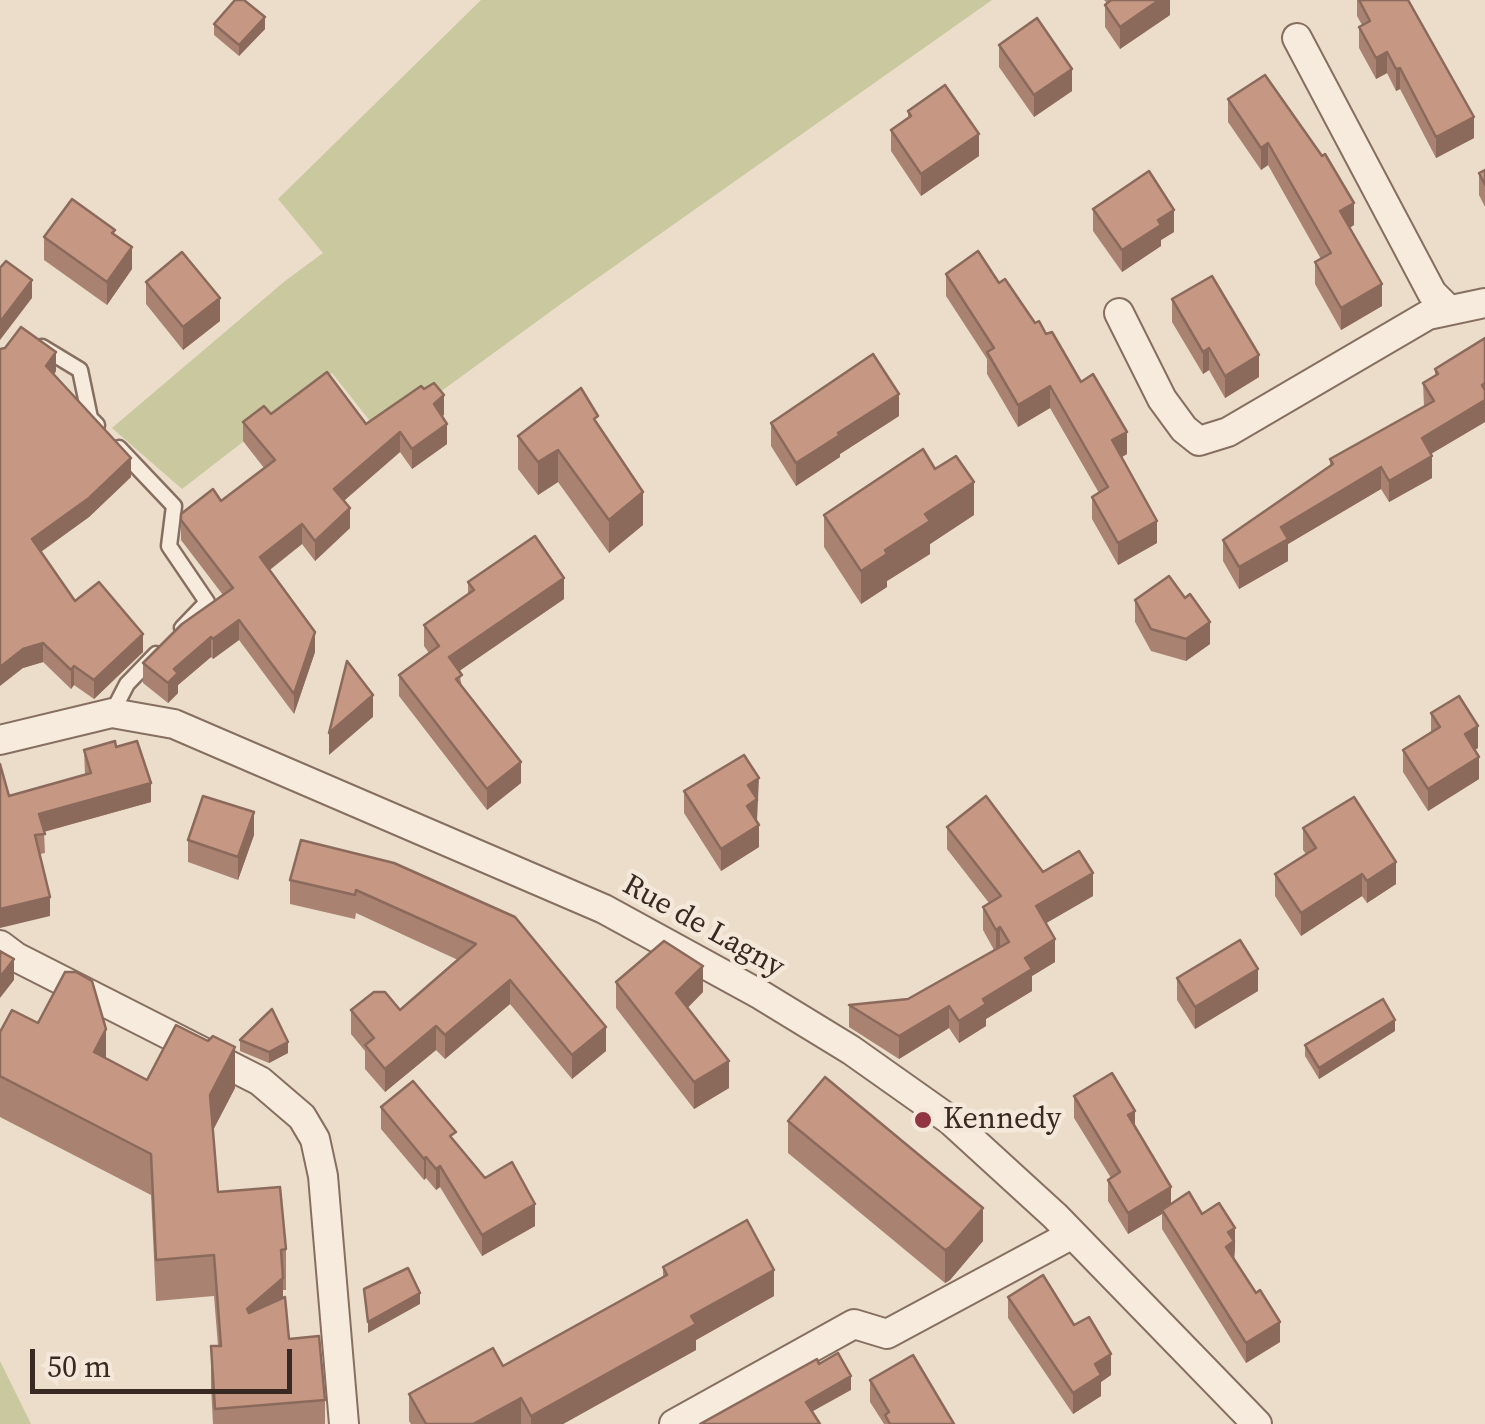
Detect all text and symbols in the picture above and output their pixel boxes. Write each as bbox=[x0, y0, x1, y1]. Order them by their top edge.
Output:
street label: Rue de Lagny bbox=[616, 868, 790, 986]
place label: Kennedy bbox=[943, 1102, 1061, 1138]
marker: Kennedy bbox=[912, 1109, 934, 1131]
scale bar bbox=[35, 1329, 298, 1391]
text: 50 m bbox=[47, 1346, 111, 1387]

